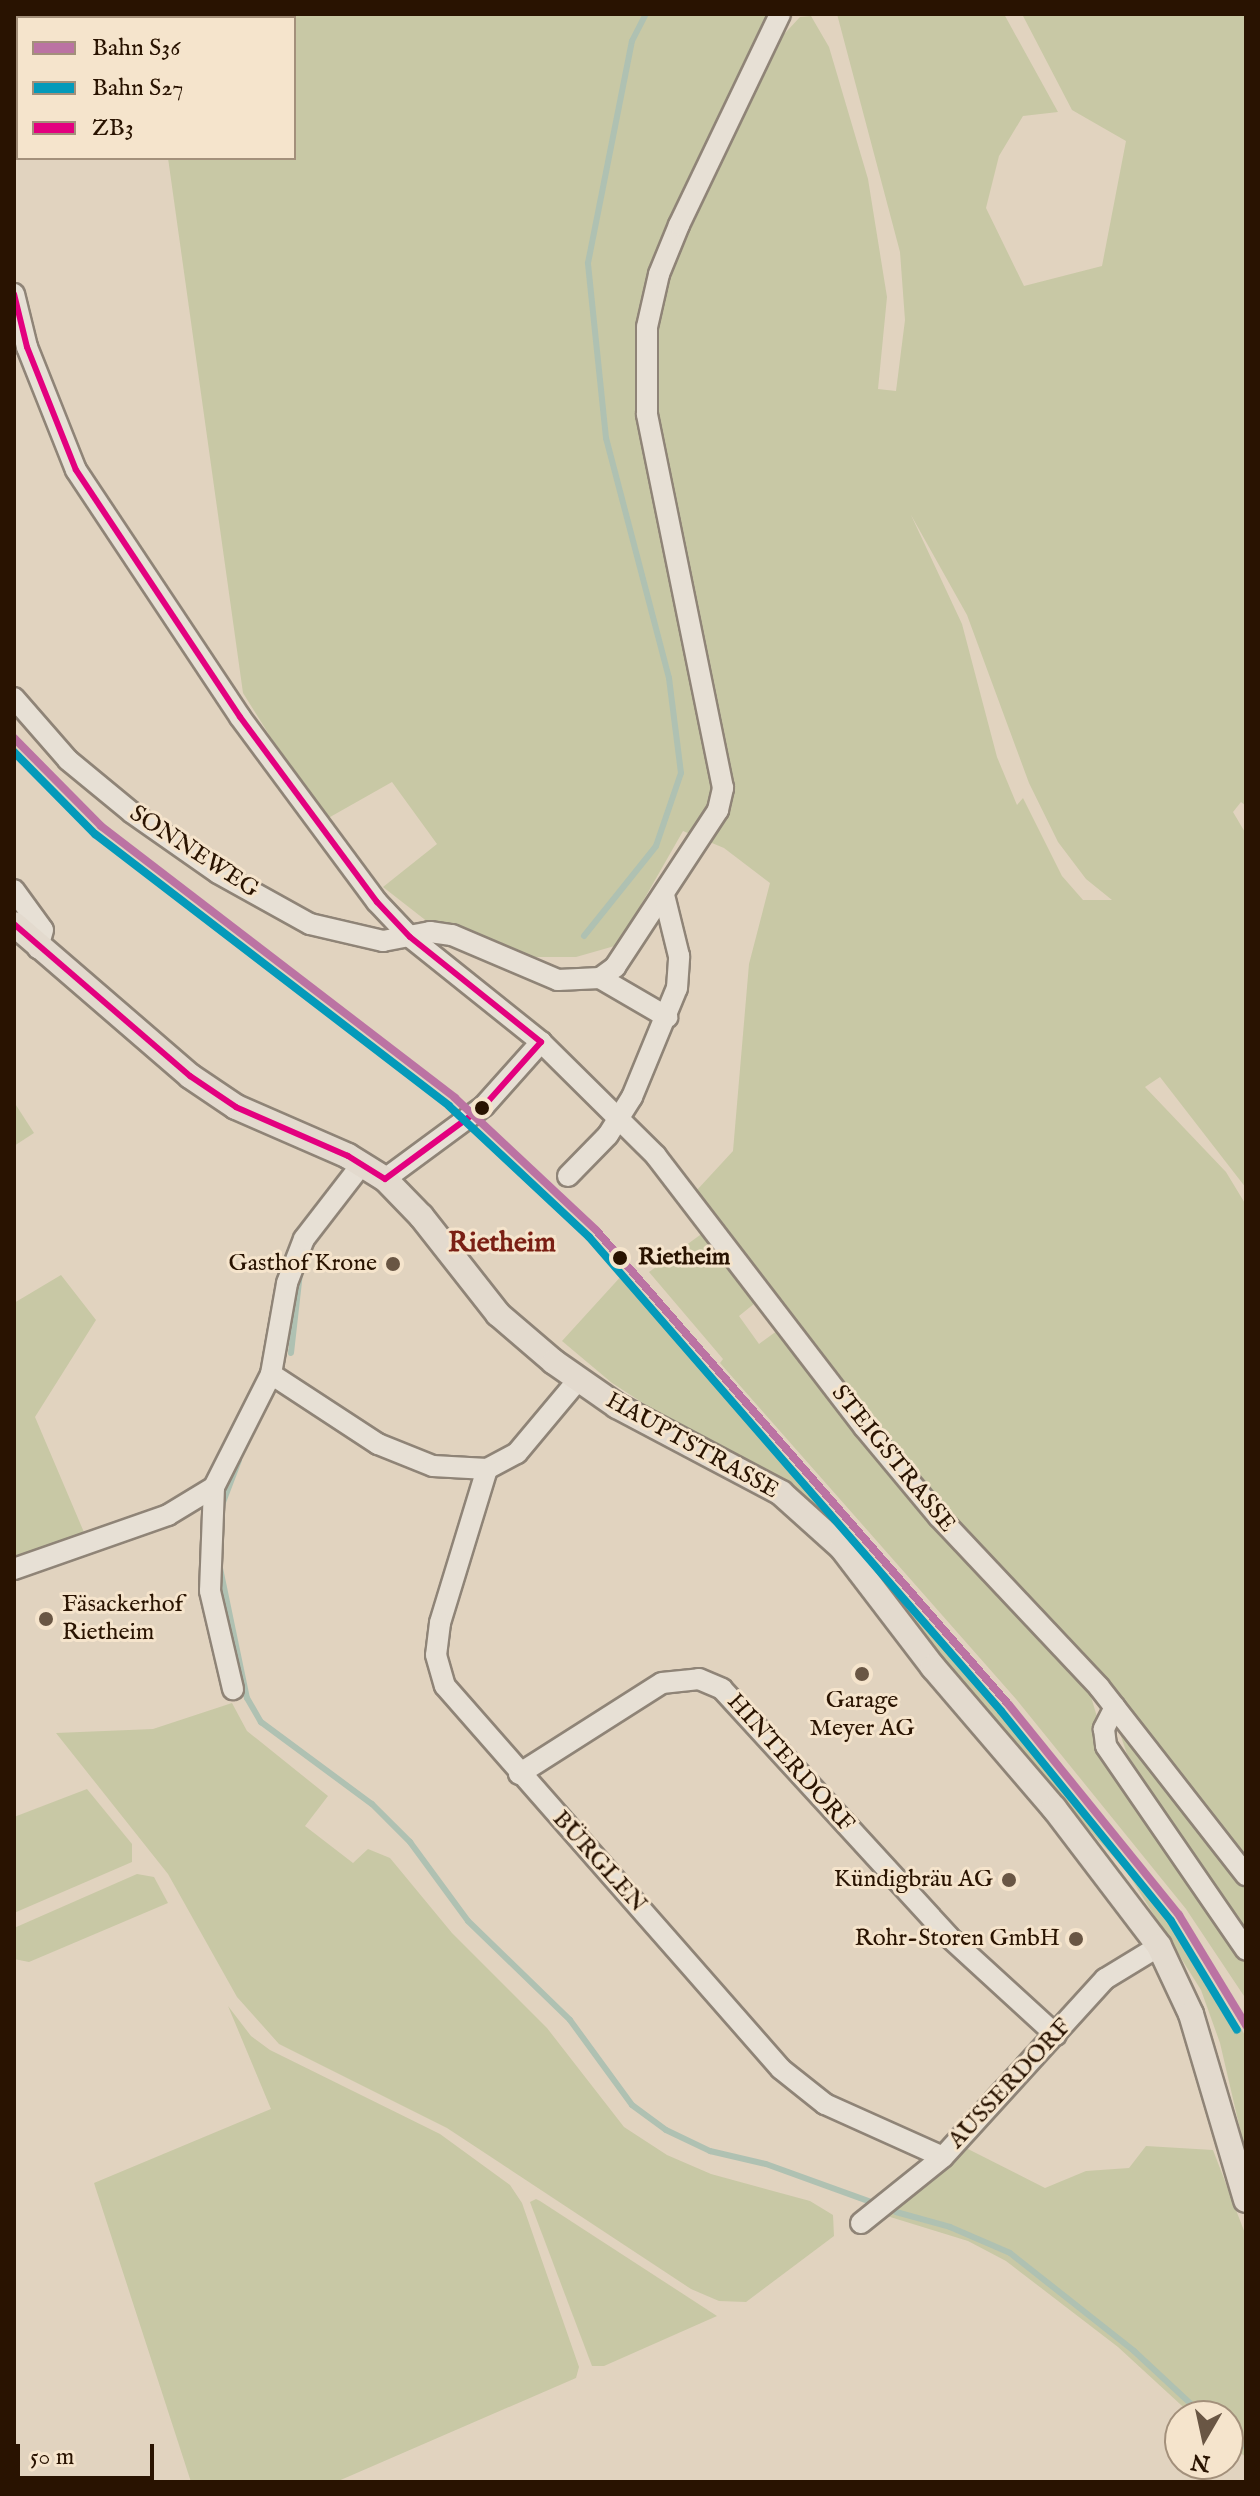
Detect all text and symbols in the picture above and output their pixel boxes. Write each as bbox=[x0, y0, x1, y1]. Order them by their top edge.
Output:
legend bbox=[16, 16, 296, 160]
text: Bahn S36 bbox=[92, 33, 180, 64]
text: Bahn S27 bbox=[92, 73, 184, 104]
text: ZB3 bbox=[92, 113, 134, 144]
street label: SONNEWEG bbox=[124, 800, 264, 904]
unlabelled marker bbox=[474, 1100, 490, 1116]
district label: Rietheim bbox=[448, 1227, 556, 1261]
place label: Rietheim bbox=[638, 1244, 730, 1272]
marker: Rietheim bbox=[609, 1247, 631, 1269]
place label: Gasthof Krone bbox=[229, 1250, 377, 1278]
marker: Gasthof Krone bbox=[384, 1255, 402, 1273]
street label: STEIGSTRASSE bbox=[825, 1380, 961, 1538]
street label: HAUPTSTRASSE bbox=[600, 1387, 784, 1505]
place label: Fäsackerhof Rietheim bbox=[62, 1591, 183, 1647]
marker: Fäsackerhof Rietheim bbox=[37, 1610, 55, 1628]
marker: Garage Meyer AG bbox=[853, 1665, 871, 1683]
place label: Garage Meyer AG bbox=[810, 1687, 914, 1743]
street label: HINTERDORF bbox=[720, 1688, 860, 1838]
street label: BÜRGLEN bbox=[546, 1805, 652, 1919]
place label: Kündigbräu AG bbox=[834, 1866, 993, 1894]
marker: Kündigbräu AG bbox=[1000, 1871, 1018, 1889]
place label: Rohr-Storen GmbH bbox=[855, 1925, 1060, 1953]
marker: Rohr-Storen GmbH bbox=[1067, 1930, 1085, 1948]
street label: AUSSERDORF bbox=[942, 2013, 1078, 2155]
north arrow bbox=[1164, 2400, 1244, 2480]
scale bar bbox=[20, 2428, 158, 2478]
text: 50 m bbox=[30, 2442, 74, 2473]
text: N bbox=[1189, 2446, 1212, 2477]

